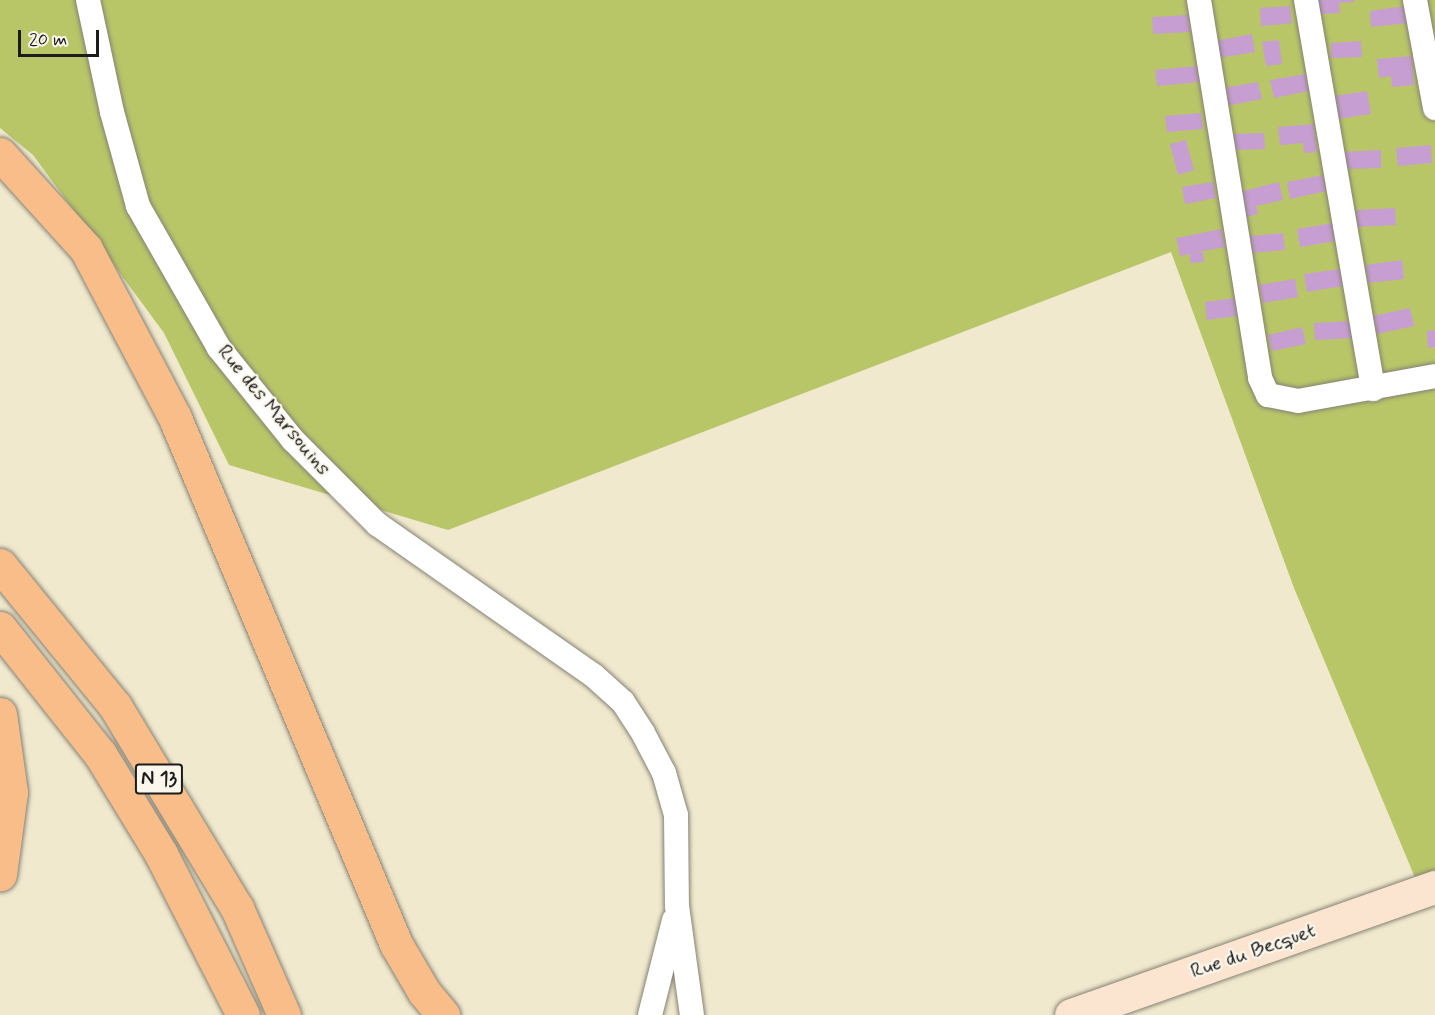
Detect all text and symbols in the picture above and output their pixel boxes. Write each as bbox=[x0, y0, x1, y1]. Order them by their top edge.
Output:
scale bar bbox=[21, 18, 102, 56]
text: 20 m bbox=[29, 28, 67, 52]
street label: Rue des Marsouins bbox=[212, 339, 336, 481]
road number: N 13 bbox=[134, 762, 184, 796]
street label: Rue du Becquet bbox=[1185, 917, 1321, 985]

